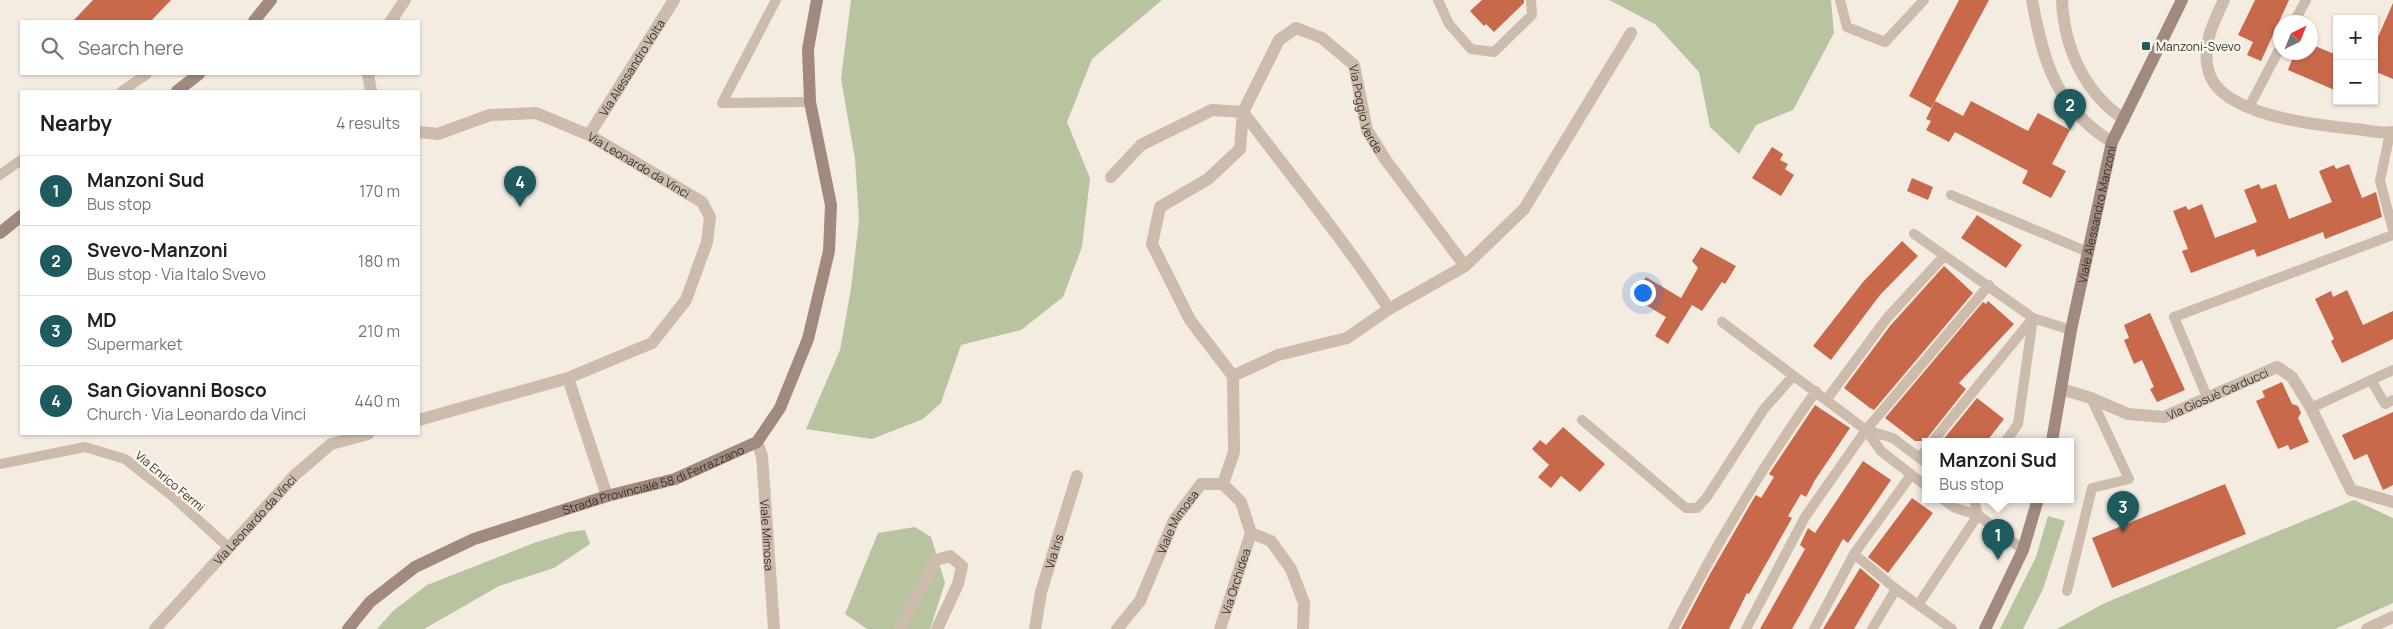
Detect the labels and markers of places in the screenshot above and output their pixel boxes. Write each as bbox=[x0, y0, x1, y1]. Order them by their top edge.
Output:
place label: Manzoni-Svevo bbox=[2156, 38, 2241, 55]
marker: Manzoni-Svevo bbox=[2140, 40, 2152, 52]
pin: 2 bbox=[2054, 89, 2086, 130]
pin: 4 bbox=[504, 166, 536, 207]
pin: 3 bbox=[2107, 491, 2139, 532]
pin: 1 bbox=[1982, 519, 2014, 560]

